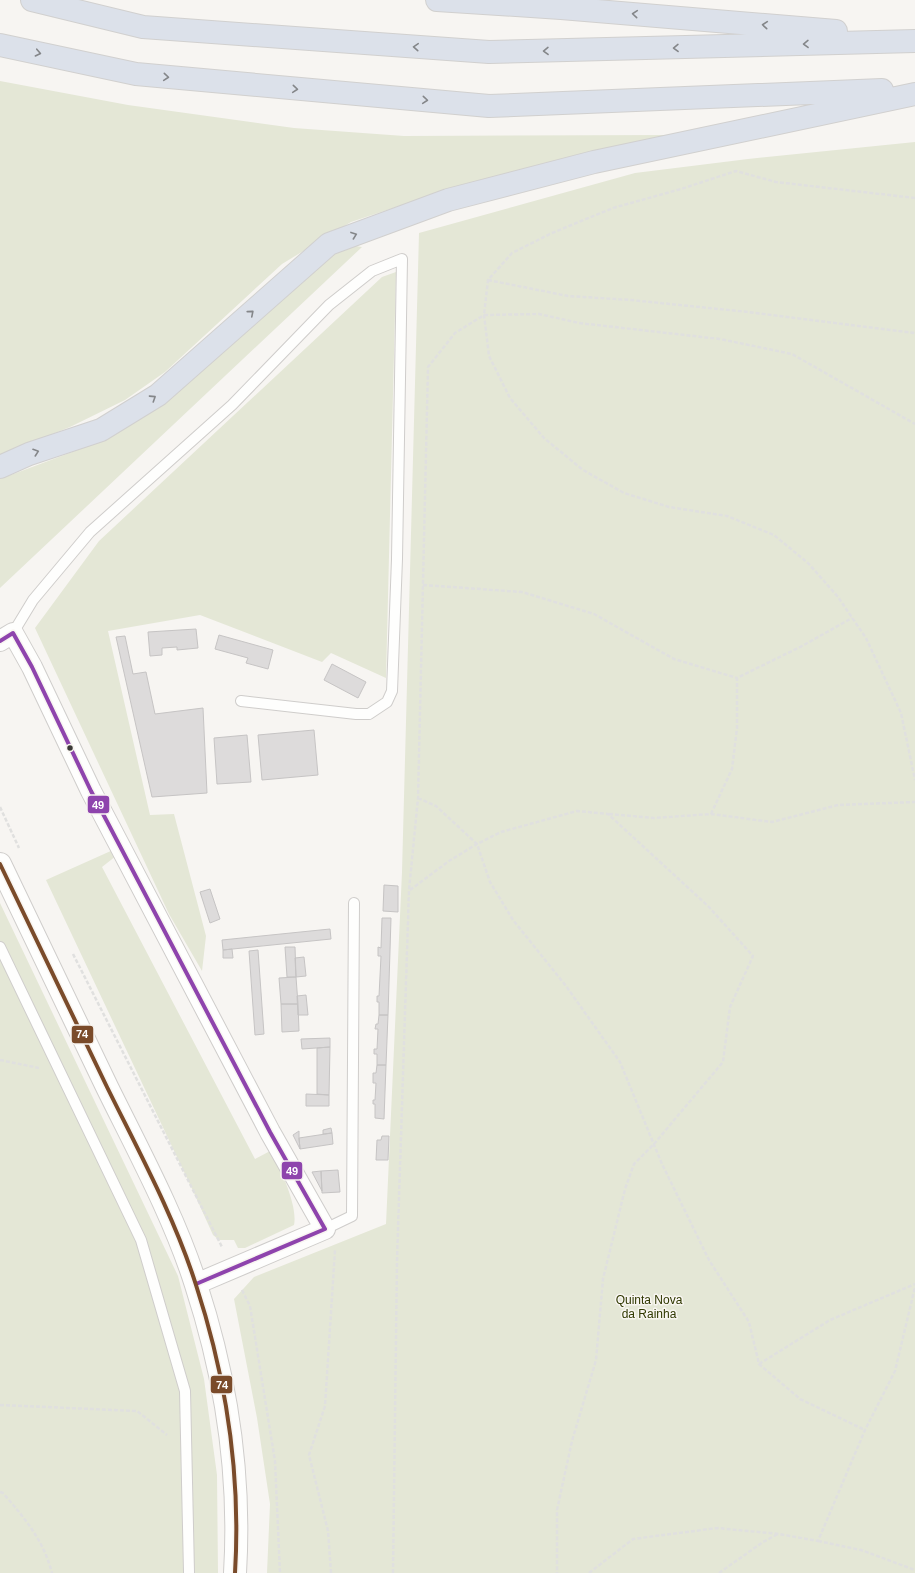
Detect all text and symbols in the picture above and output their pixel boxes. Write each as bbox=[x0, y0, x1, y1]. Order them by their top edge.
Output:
one-way arrow bbox=[632, 10, 638, 19]
one-way arrow bbox=[762, 21, 768, 30]
one-way arrow bbox=[803, 40, 809, 48]
one-way arrow bbox=[413, 43, 419, 52]
one-way arrow bbox=[673, 43, 679, 52]
one-way arrow bbox=[543, 47, 549, 55]
one-way arrow bbox=[35, 49, 41, 57]
one-way arrow bbox=[163, 72, 169, 81]
one-way arrow bbox=[292, 84, 298, 93]
one-way arrow bbox=[422, 96, 428, 105]
one-way arrow bbox=[350, 232, 357, 240]
one-way arrow bbox=[247, 311, 254, 318]
one-way arrow bbox=[149, 395, 156, 403]
one-way arrow bbox=[32, 448, 39, 457]
unlabelled marker bbox=[65, 743, 75, 753]
line badge: 49 bbox=[87, 795, 110, 814]
text: 49 bbox=[92, 799, 104, 811]
line badge: 74 bbox=[71, 1025, 94, 1044]
text: 74 bbox=[76, 1028, 89, 1040]
line badge: 49 bbox=[281, 1161, 303, 1180]
text: 49 bbox=[286, 1165, 298, 1177]
park label: Quinta Nova da Rainha bbox=[616, 1293, 683, 1321]
line badge: 74 bbox=[210, 1375, 233, 1394]
text: 74 bbox=[216, 1379, 229, 1391]

